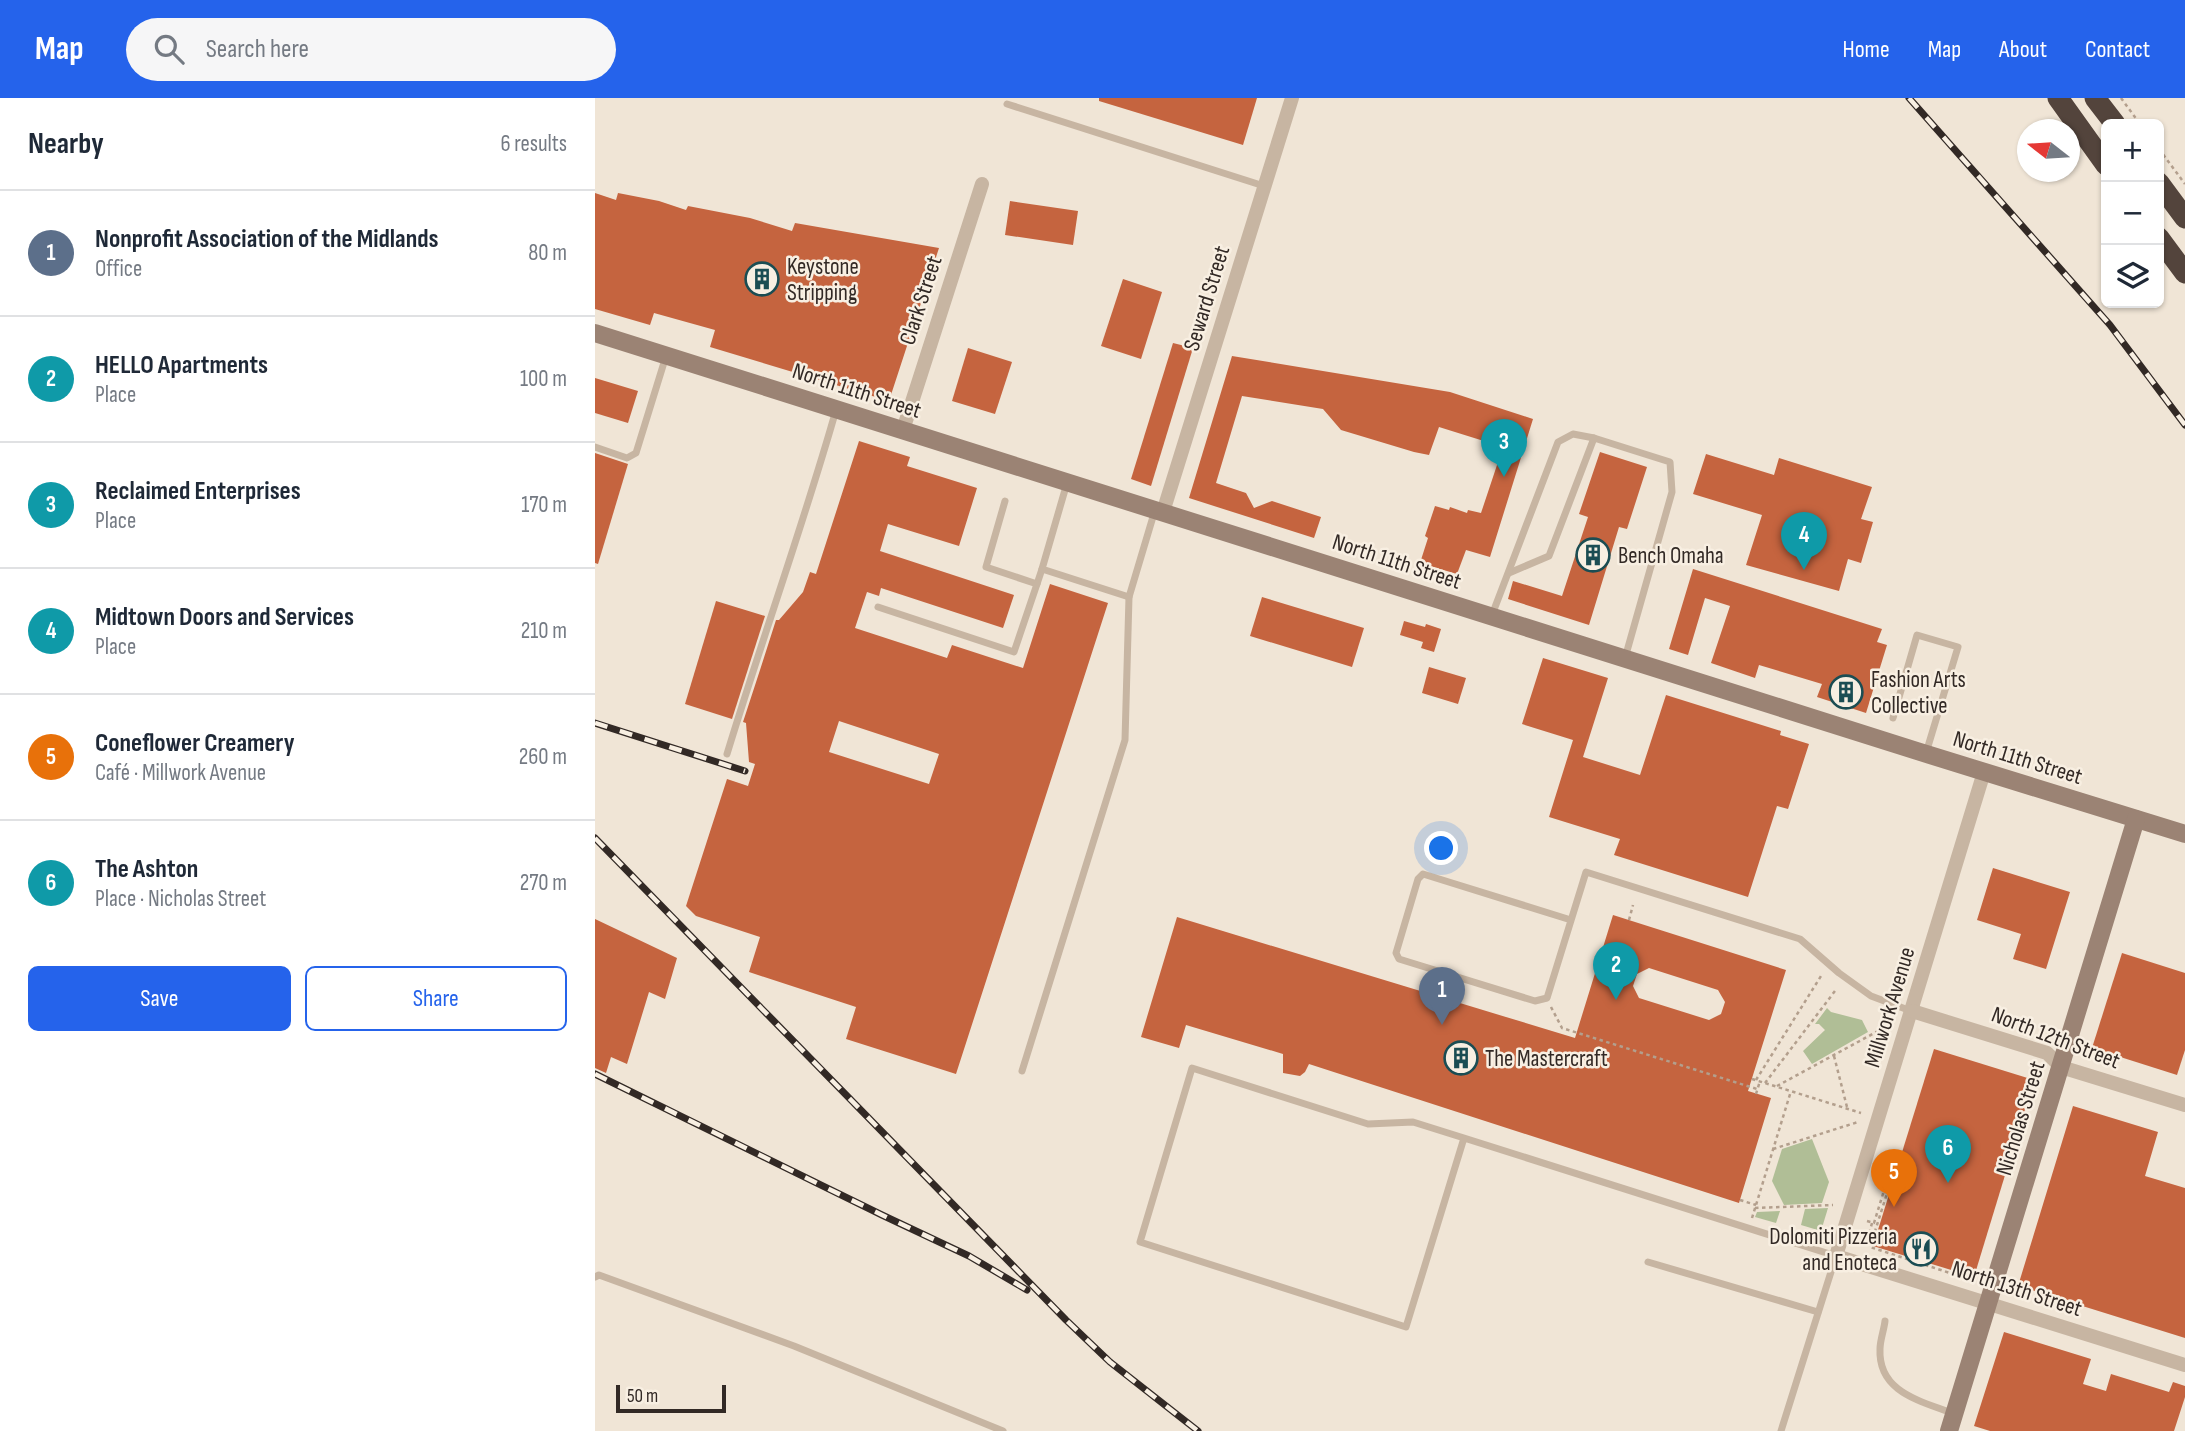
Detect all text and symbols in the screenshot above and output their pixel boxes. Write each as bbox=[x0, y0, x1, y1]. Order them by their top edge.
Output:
search box bbox=[126, 18, 616, 81]
text: Map bbox=[35, 29, 84, 69]
icon: search bbox=[150, 30, 188, 68]
text: Search here bbox=[206, 34, 309, 65]
text: Home bbox=[1842, 35, 1890, 64]
text: Map bbox=[1928, 35, 1961, 64]
text: About bbox=[1999, 35, 2047, 64]
text: Contact bbox=[2085, 35, 2150, 64]
north arrow bbox=[2017, 119, 2080, 182]
map controls bbox=[2101, 119, 2164, 308]
button: + bbox=[2101, 119, 2164, 182]
text: Nearby bbox=[28, 126, 104, 162]
text: 6 results bbox=[501, 130, 567, 158]
button: − bbox=[2101, 182, 2164, 245]
text: Nonprofit Association of the Midlands bbox=[95, 224, 439, 255]
text: 1 bbox=[46, 239, 56, 267]
text: 80 m bbox=[528, 239, 567, 267]
street label: Seward Street bbox=[1178, 242, 1236, 354]
button: layers bbox=[2101, 245, 2164, 308]
street label: Clark Street bbox=[893, 252, 948, 348]
place label: Keystone Stripping bbox=[787, 253, 859, 307]
text: Office bbox=[95, 255, 142, 283]
building icon: Keystone Stripping bbox=[743, 260, 781, 298]
text: HELLO Apartments bbox=[95, 350, 268, 381]
street label: North 11th Street bbox=[789, 357, 925, 425]
text: 2 bbox=[46, 365, 56, 393]
text: 100 m bbox=[520, 365, 567, 393]
text: Place bbox=[95, 381, 136, 409]
pin: 3 bbox=[1481, 419, 1527, 477]
text: Reclaimed Enterprises bbox=[95, 476, 301, 507]
text: 3 bbox=[46, 491, 56, 519]
text: 170 m bbox=[521, 491, 567, 519]
text: Place bbox=[95, 507, 136, 535]
pin: 4 bbox=[1781, 512, 1827, 570]
street label: North 11th Street bbox=[1329, 528, 1465, 596]
building icon: Bench Omaha bbox=[1574, 536, 1612, 574]
place label: Bench Omaha bbox=[1618, 542, 1724, 570]
text: Midtown Doors and Services bbox=[95, 602, 354, 633]
text: 4 bbox=[46, 617, 56, 645]
text: 210 m bbox=[521, 617, 567, 645]
text: Place bbox=[95, 633, 136, 661]
place label: Fashion Arts Collective bbox=[1871, 666, 1966, 720]
building icon: Fashion Arts Collective bbox=[1827, 673, 1865, 711]
street label: North 11th Street bbox=[1950, 725, 2086, 791]
text: Coneflower Creamery bbox=[95, 728, 295, 759]
text: 5 bbox=[46, 743, 56, 771]
text: 260 m bbox=[519, 743, 567, 771]
text: Café · Millwork Avenue bbox=[95, 759, 266, 787]
your location bbox=[1424, 831, 1458, 865]
text: The Ashton bbox=[95, 854, 198, 885]
text: 6 bbox=[46, 869, 56, 897]
text: 270 m bbox=[520, 869, 567, 897]
text: Place · Nicholas Street bbox=[95, 885, 266, 913]
pin: 2 bbox=[1593, 942, 1639, 1000]
street label: Millwork Avenue bbox=[1858, 944, 1921, 1071]
button: Save bbox=[28, 966, 291, 1031]
button: Share bbox=[305, 966, 567, 1031]
pin: 1 bbox=[1419, 967, 1465, 1025]
street label: North 12th Street bbox=[1987, 1001, 2124, 1075]
building icon: The Mastercraft bbox=[1442, 1039, 1480, 1077]
place label: The Mastercraft bbox=[1485, 1045, 1608, 1073]
street label: Nicholas Street bbox=[1990, 1058, 2052, 1179]
pin: 6 bbox=[1925, 1125, 1971, 1183]
pin: 5 bbox=[1871, 1149, 1917, 1207]
place label: Dolomiti Pizzeria and Enoteca bbox=[1769, 1223, 1897, 1277]
restaurant icon: Dolomiti Pizzeria and Enoteca bbox=[1902, 1230, 1940, 1268]
street label: North 13th Street bbox=[1948, 1255, 2085, 1323]
scale bar bbox=[616, 1382, 726, 1414]
text: 50 m bbox=[627, 1385, 658, 1408]

